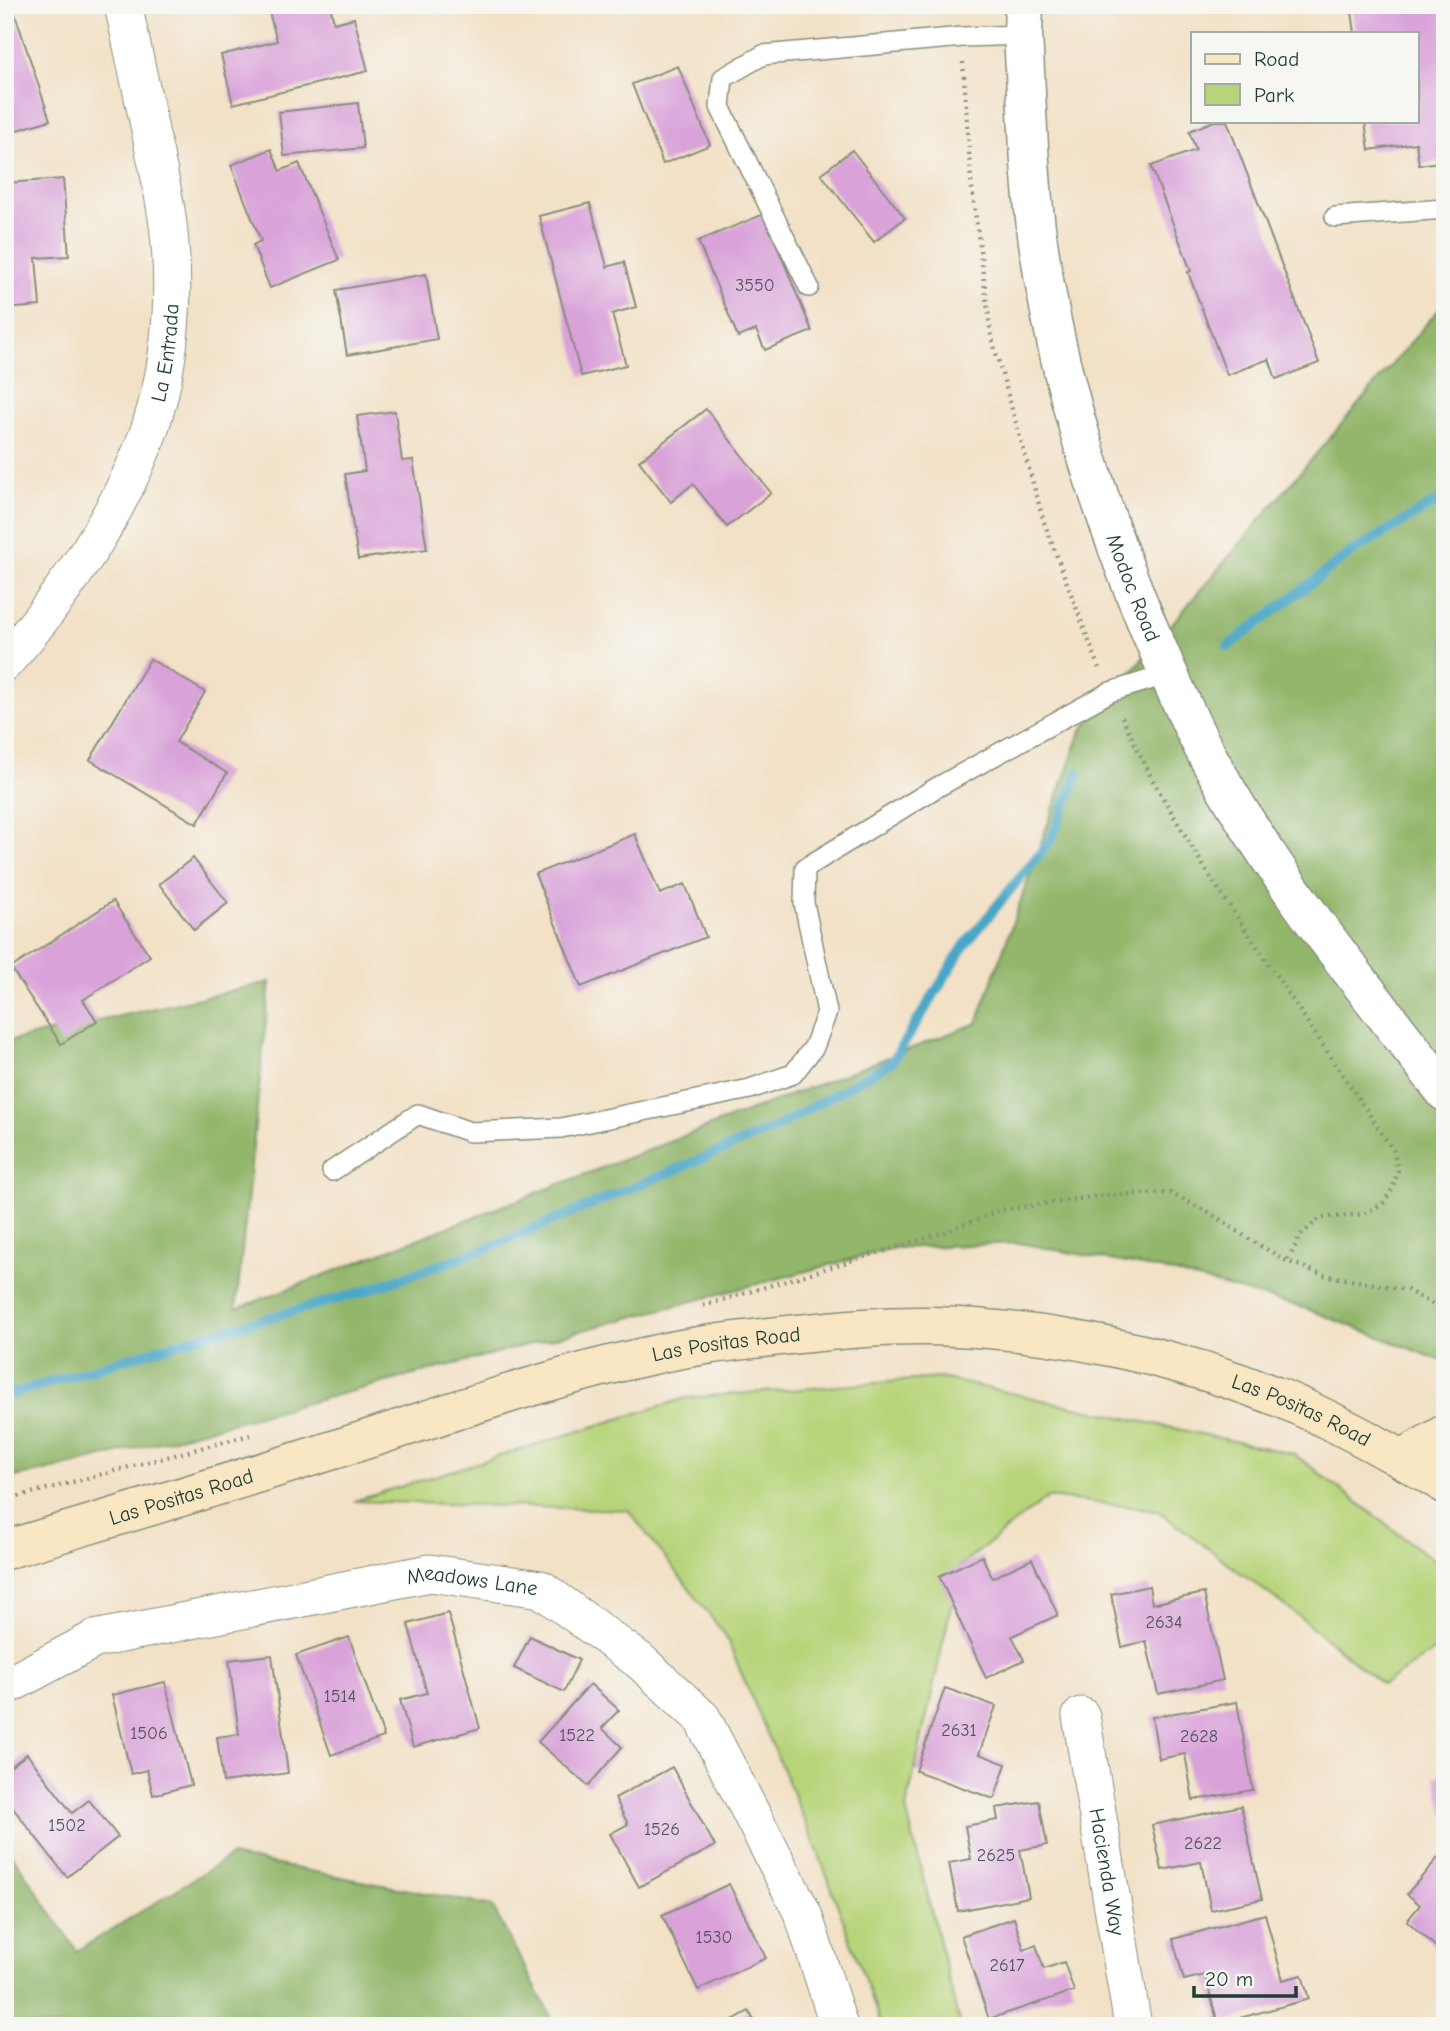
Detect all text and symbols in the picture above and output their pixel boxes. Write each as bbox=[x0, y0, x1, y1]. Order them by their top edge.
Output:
legend bbox=[1191, 32, 1418, 122]
text: Road bbox=[1254, 47, 1299, 71]
text: Park bbox=[1254, 83, 1294, 107]
house number: 3550 bbox=[735, 275, 775, 296]
street label: La Entrada bbox=[146, 303, 183, 404]
street label: Modoc Road bbox=[1101, 531, 1165, 645]
street label: Las Positas Road bbox=[650, 1322, 802, 1367]
street label: Las Positas Road bbox=[1229, 1369, 1375, 1451]
street label: Las Positas Road bbox=[106, 1464, 256, 1530]
street label: Meadows Lane bbox=[404, 1560, 539, 1600]
house number: 2634 bbox=[1146, 1612, 1183, 1633]
house number: 1514 bbox=[324, 1686, 356, 1707]
house number: 2631 bbox=[941, 1720, 977, 1741]
house number: 1506 bbox=[130, 1723, 168, 1744]
house number: 1522 bbox=[559, 1725, 595, 1746]
house number: 2628 bbox=[1180, 1726, 1218, 1747]
street label: Hacienda Way bbox=[1085, 1806, 1130, 1938]
house number: 1502 bbox=[48, 1815, 86, 1836]
house number: 1526 bbox=[644, 1819, 680, 1840]
house number: 2622 bbox=[1184, 1833, 1222, 1854]
house number: 2625 bbox=[977, 1845, 1015, 1866]
house number: 1530 bbox=[696, 1927, 732, 1948]
scale bar bbox=[1194, 1954, 1296, 1998]
house number: 2617 bbox=[990, 1955, 1025, 1976]
text: 20 m bbox=[1205, 1967, 1253, 1991]

